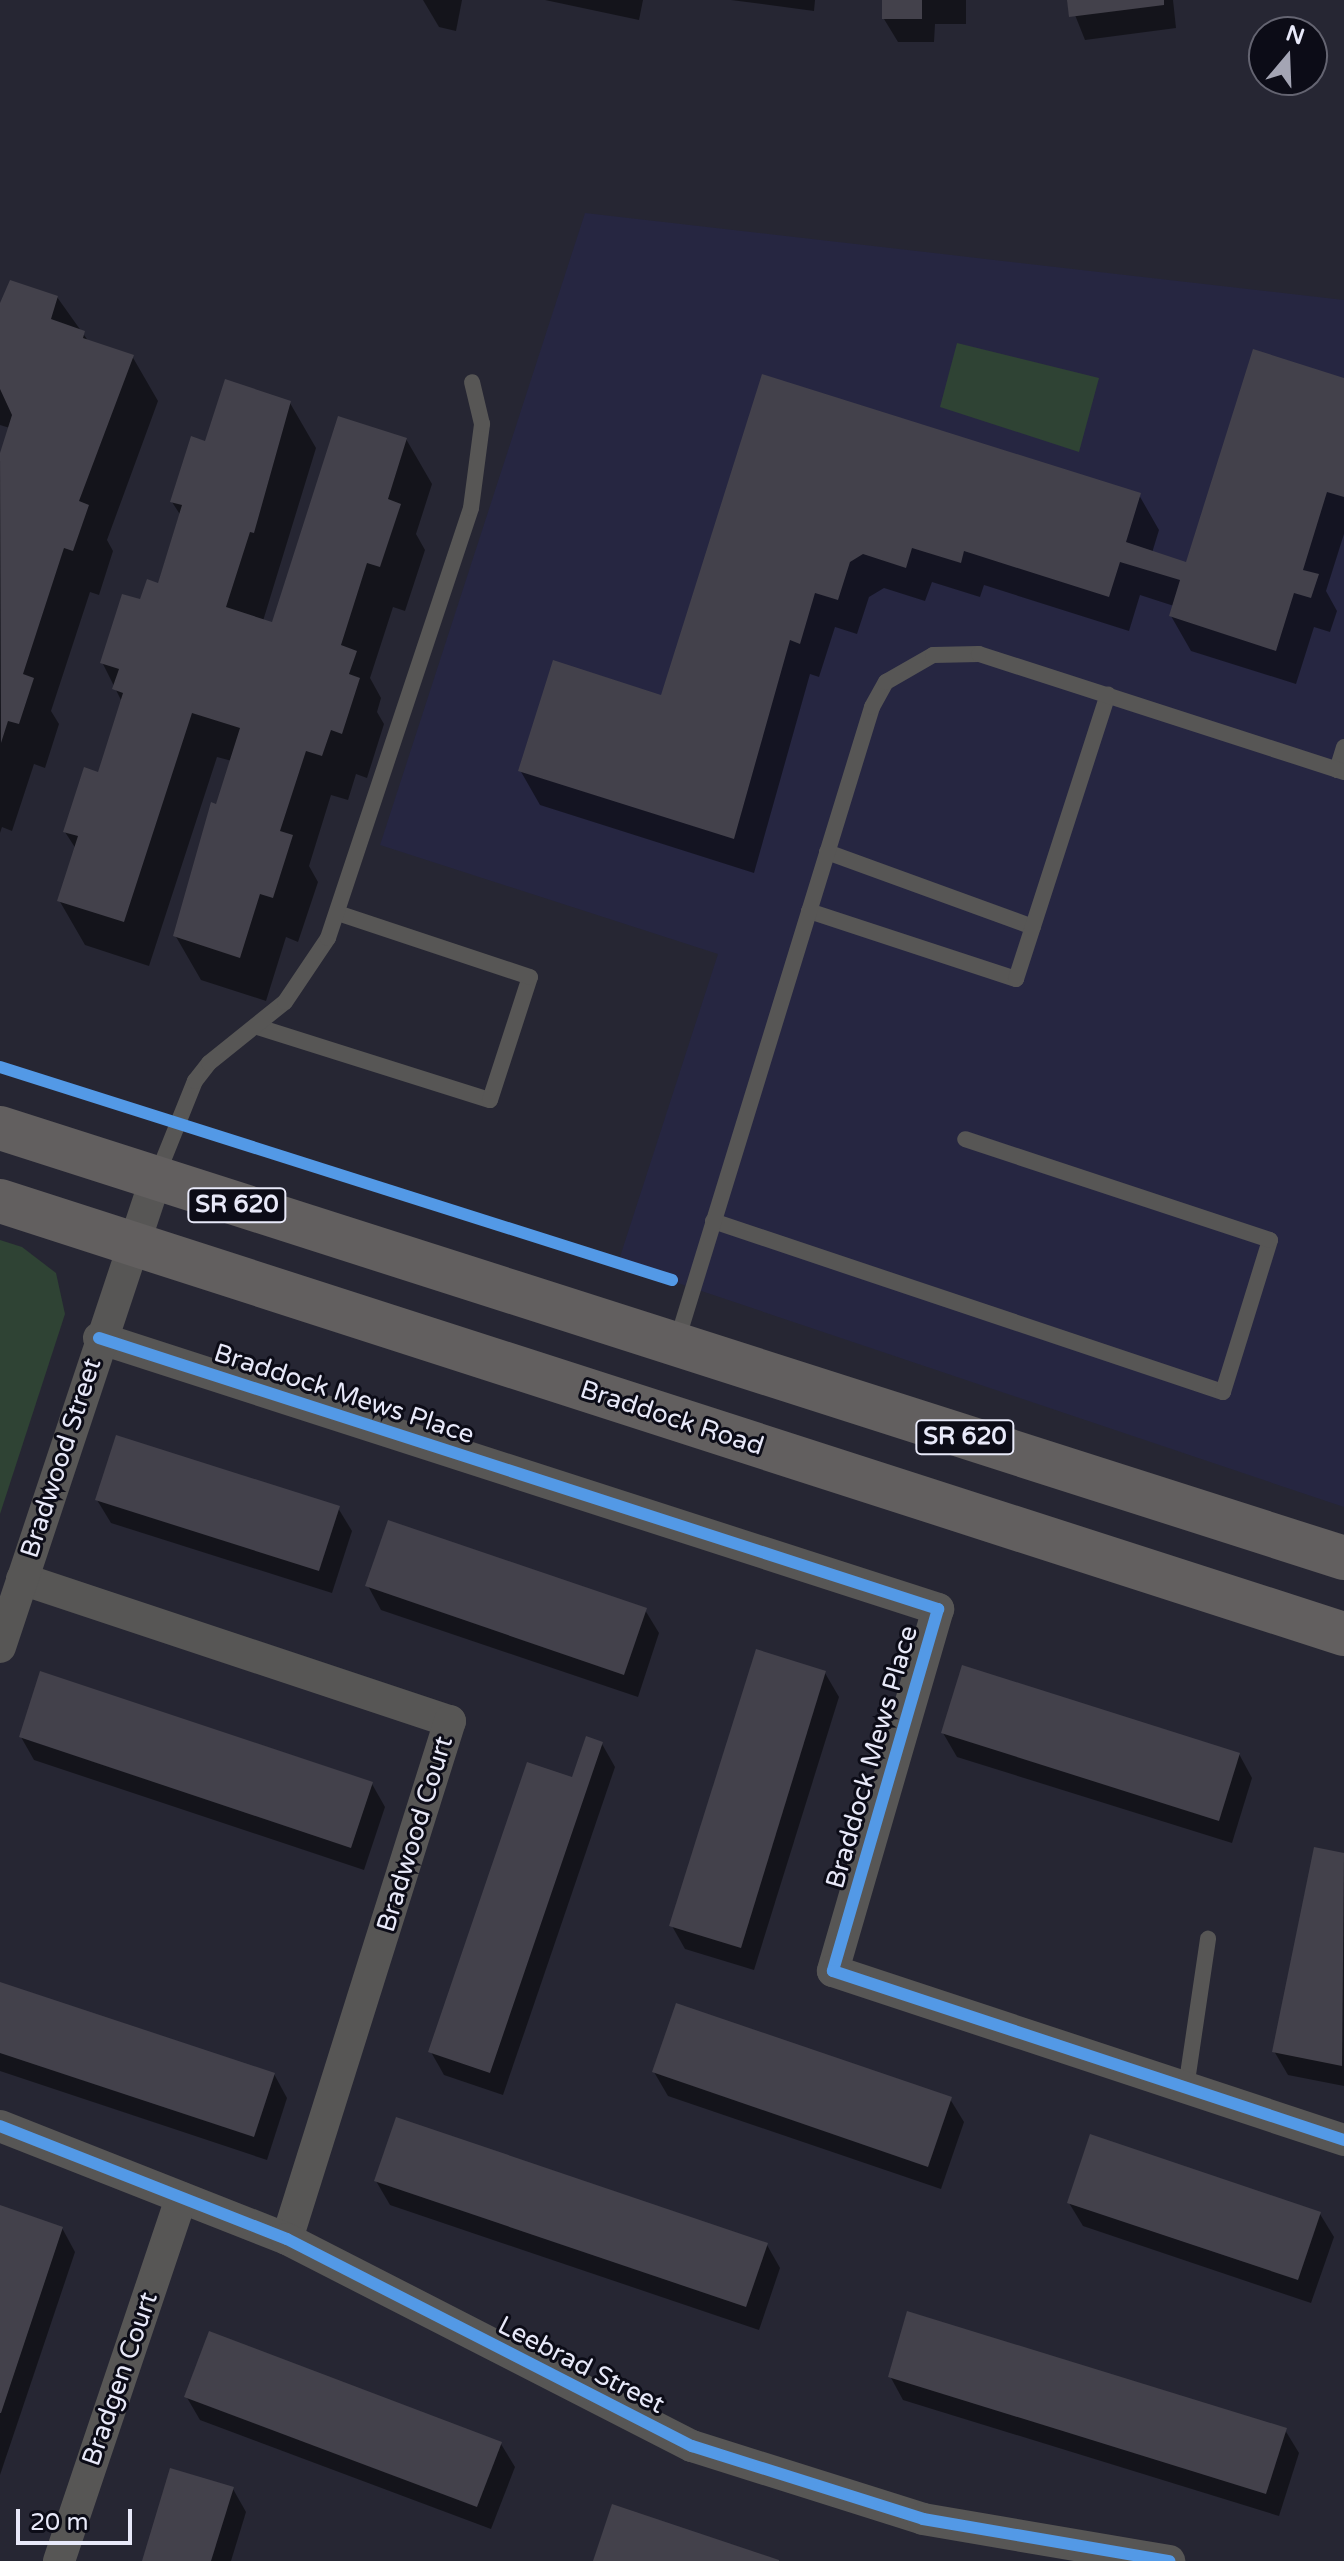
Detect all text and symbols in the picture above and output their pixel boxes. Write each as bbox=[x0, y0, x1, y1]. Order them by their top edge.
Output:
north arrow bbox=[1248, 16, 1328, 96]
text: N bbox=[1283, 20, 1308, 50]
road number: SR 620 bbox=[187, 1185, 287, 1225]
street label: Braddock Mews Place bbox=[210, 1337, 478, 1451]
street label: Bradwood Street bbox=[14, 1354, 108, 1562]
street label: Braddock Road bbox=[576, 1374, 768, 1462]
road number: SR 620 bbox=[915, 1417, 1015, 1457]
street label: Braddock Mews Place bbox=[820, 1622, 924, 1892]
street label: Bradwood Court bbox=[370, 1732, 460, 1936]
street label: Bradgen Court bbox=[76, 2288, 164, 2470]
street label: Leebrad Street bbox=[492, 2310, 670, 2420]
scale bar bbox=[20, 2493, 136, 2543]
text: 20 m bbox=[30, 2508, 88, 2537]

